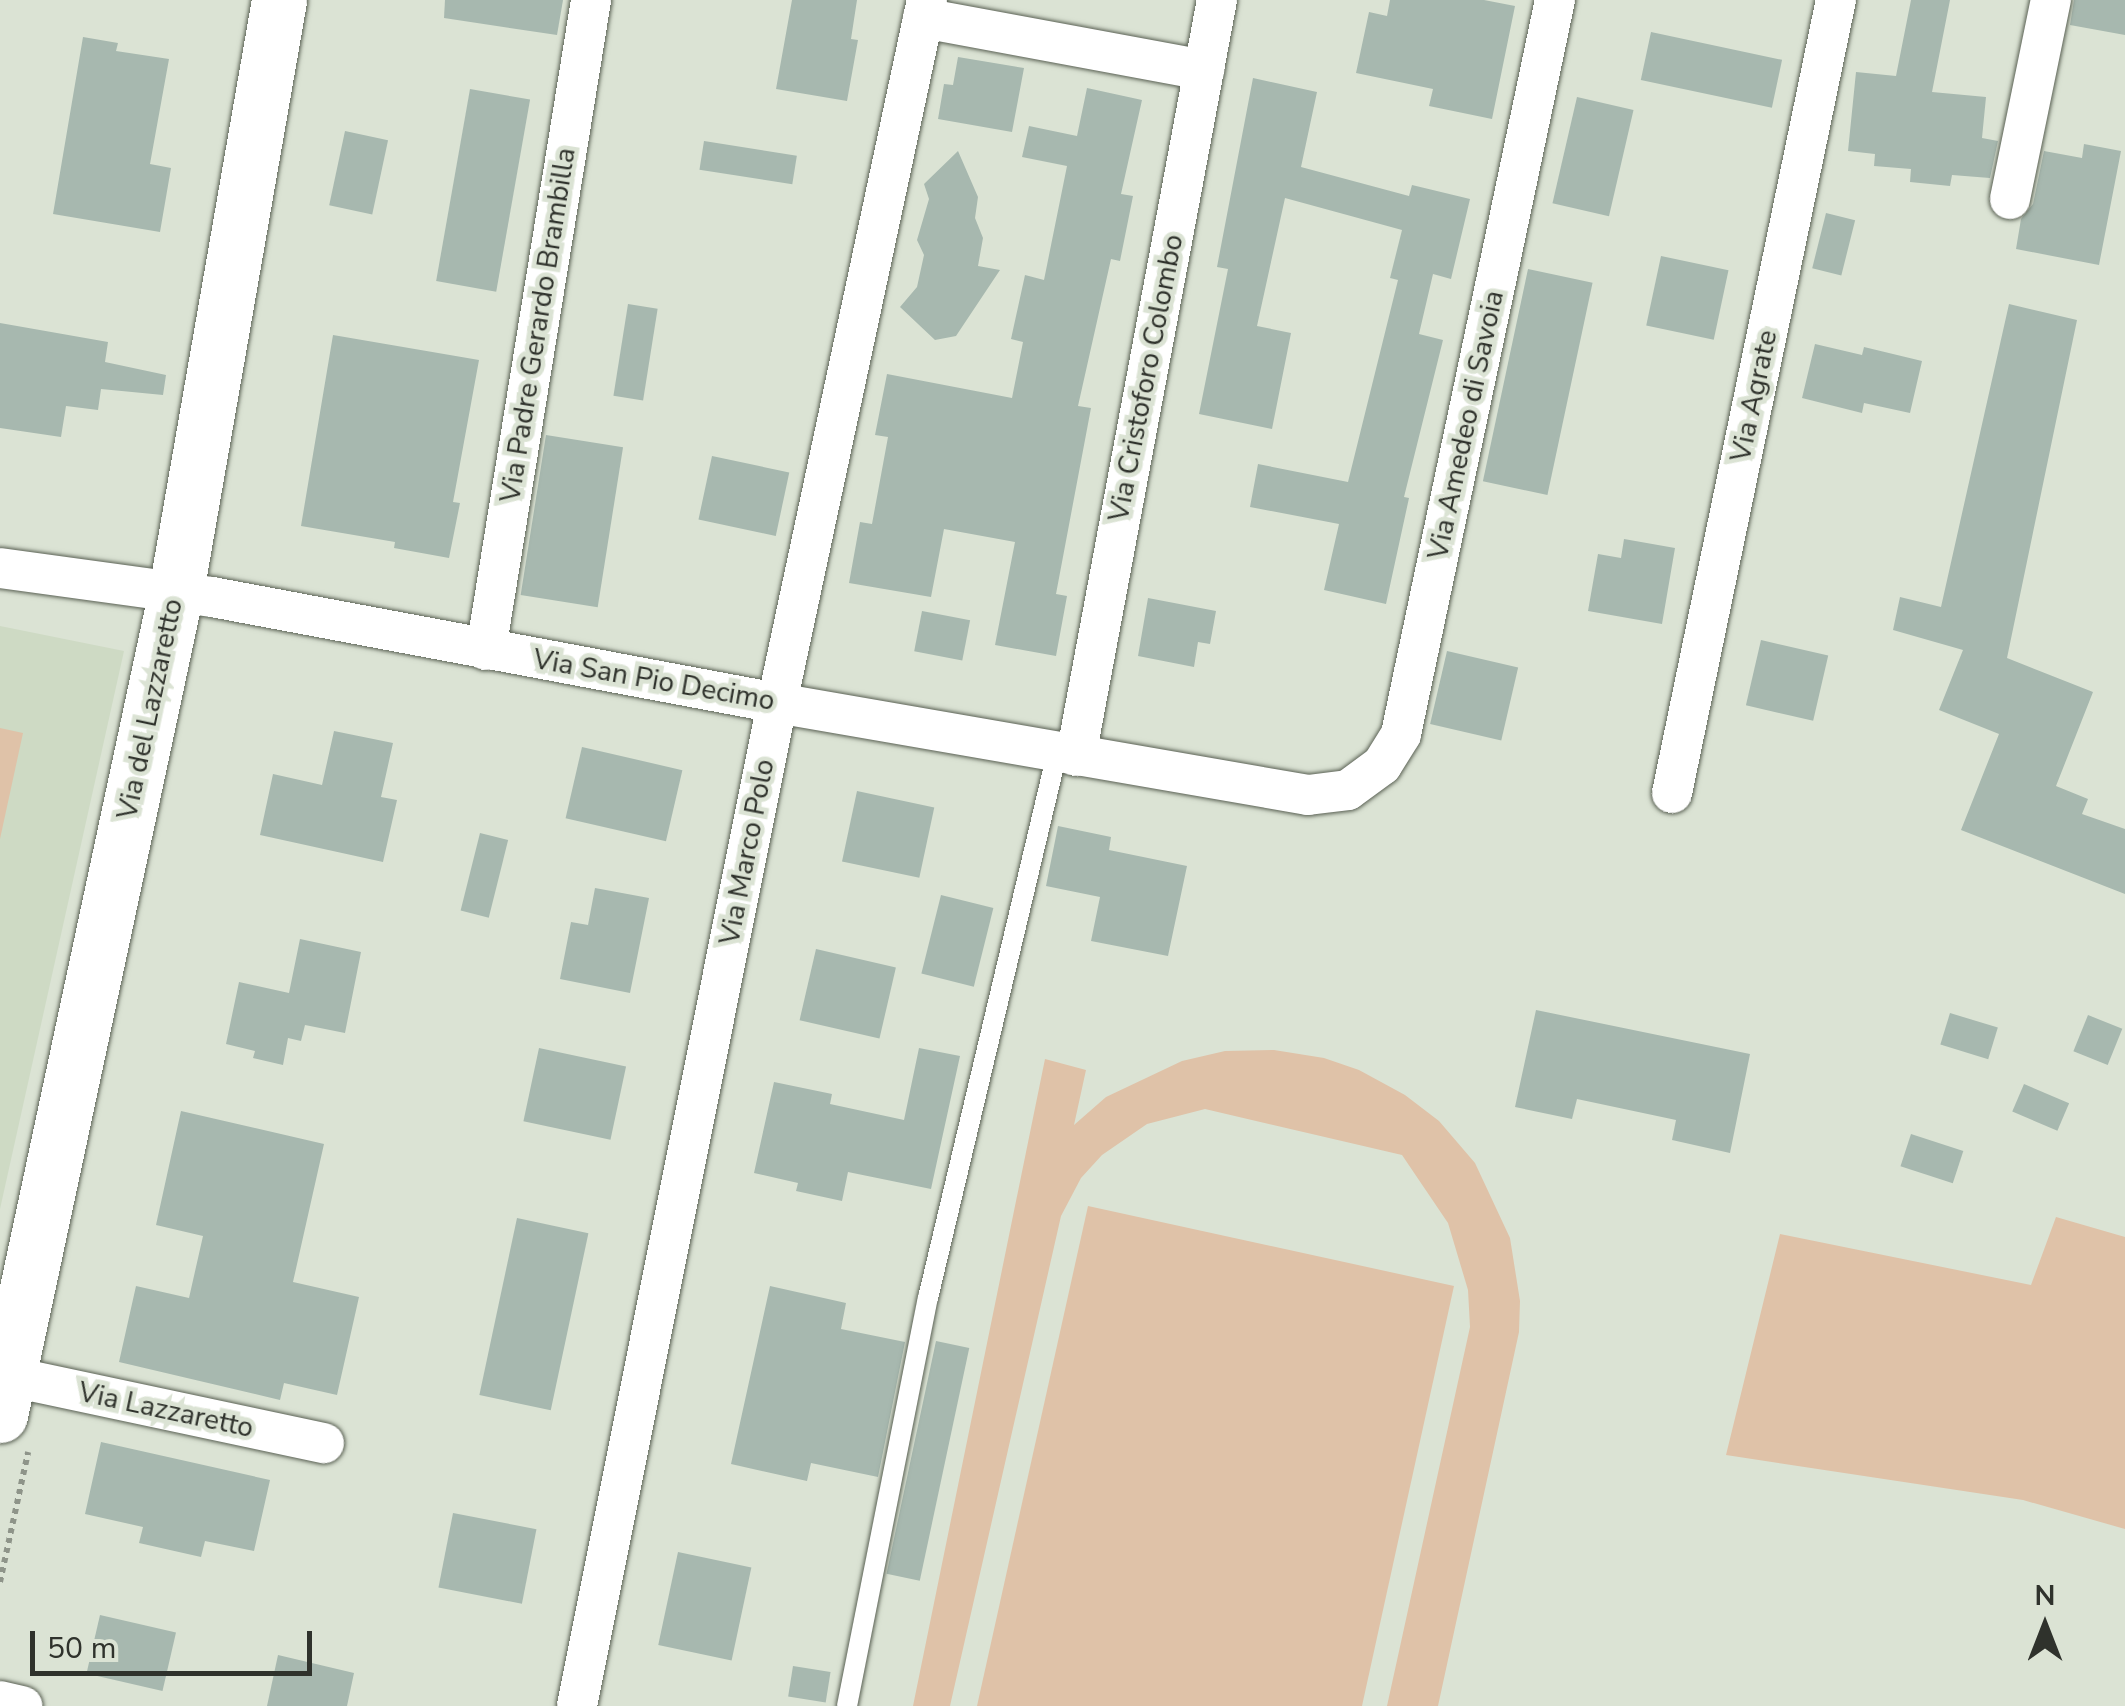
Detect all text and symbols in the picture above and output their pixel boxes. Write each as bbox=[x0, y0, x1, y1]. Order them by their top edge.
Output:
street label: Via Padre Gerardo Brambilla bbox=[493, 145, 583, 505]
street label: Via Cristoforo Colombo bbox=[1102, 232, 1190, 524]
street label: Via Amedeo di Savoia bbox=[1421, 287, 1511, 563]
street label: Via Agrate bbox=[1724, 327, 1784, 465]
street label: Via del Lazzaretto bbox=[110, 596, 190, 822]
street label: Via San Pio Decimo bbox=[531, 642, 777, 718]
street label: Via Marco Polo bbox=[713, 756, 781, 948]
street label: Via Lazzaretto bbox=[76, 1375, 256, 1445]
north arrow bbox=[1995, 1576, 2095, 1676]
text: N bbox=[2035, 1577, 2055, 1615]
scale bar bbox=[35, 1611, 318, 1673]
text: 50 m bbox=[47, 1628, 116, 1669]

